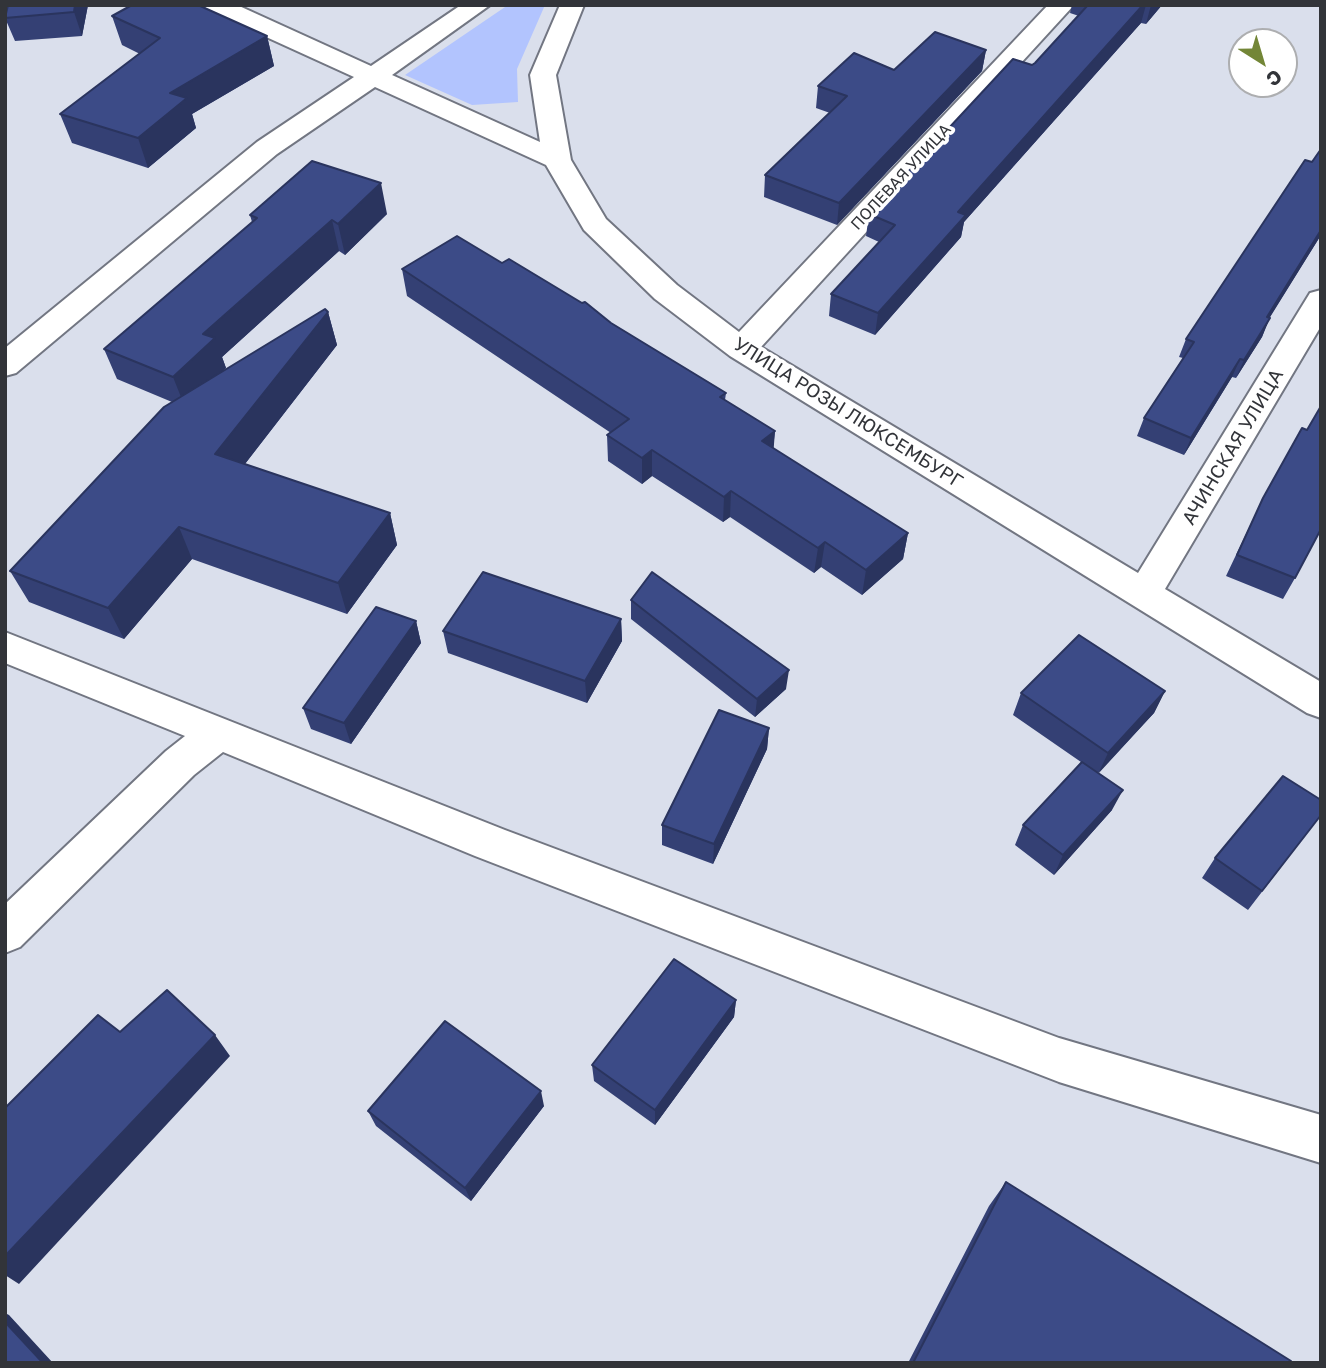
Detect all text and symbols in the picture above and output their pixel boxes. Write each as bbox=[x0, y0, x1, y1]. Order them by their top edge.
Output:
north arrow bbox=[1228, 28, 1298, 98]
text: С bbox=[1262, 65, 1287, 92]
street label: ПОЛЕВАЯ УЛИЦА bbox=[847, 120, 955, 234]
street label: УЛИЦА РОЗЫ ЛЮКСЕМБУРГ bbox=[729, 333, 967, 493]
street label: АЧИНСКАЯ УЛИЦА bbox=[1177, 365, 1289, 529]

